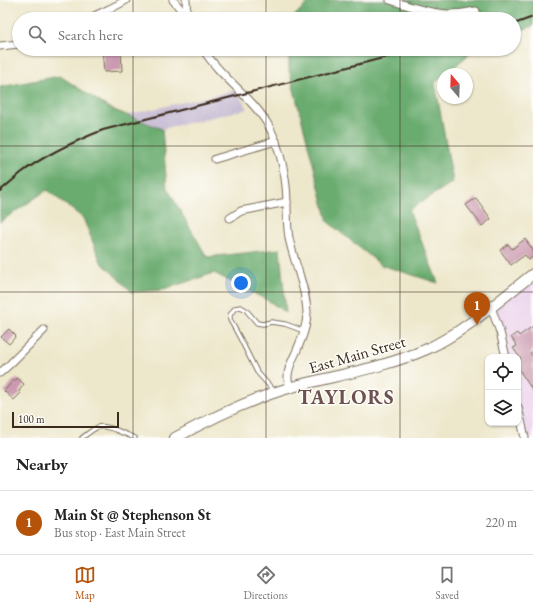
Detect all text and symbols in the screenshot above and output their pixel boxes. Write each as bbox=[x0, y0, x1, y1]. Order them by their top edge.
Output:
search box bbox=[12, 12, 521, 56]
icon: search bbox=[26, 23, 48, 45]
text: Search here bbox=[58, 25, 123, 44]
north arrow bbox=[437, 68, 473, 104]
your location bbox=[231, 273, 251, 293]
pin: 1 bbox=[464, 292, 490, 325]
street label: East Main Street bbox=[306, 331, 408, 378]
map controls bbox=[485, 354, 521, 426]
button: locate bbox=[485, 354, 521, 390]
district label: TAYLORS bbox=[297, 384, 395, 410]
button: layers bbox=[485, 390, 521, 426]
scale bar bbox=[12, 410, 119, 429]
text: 100 m bbox=[18, 412, 45, 426]
text: Nearby bbox=[16, 453, 68, 475]
text: Main St @ Stephenson St bbox=[54, 505, 211, 524]
text: 1 bbox=[26, 514, 32, 531]
text: 220 m bbox=[486, 514, 517, 531]
text: Bus stop · East Main Street bbox=[54, 524, 185, 541]
tab: Map bbox=[74, 564, 96, 602]
tab: Directions bbox=[244, 564, 288, 602]
tab: Saved bbox=[436, 564, 459, 602]

